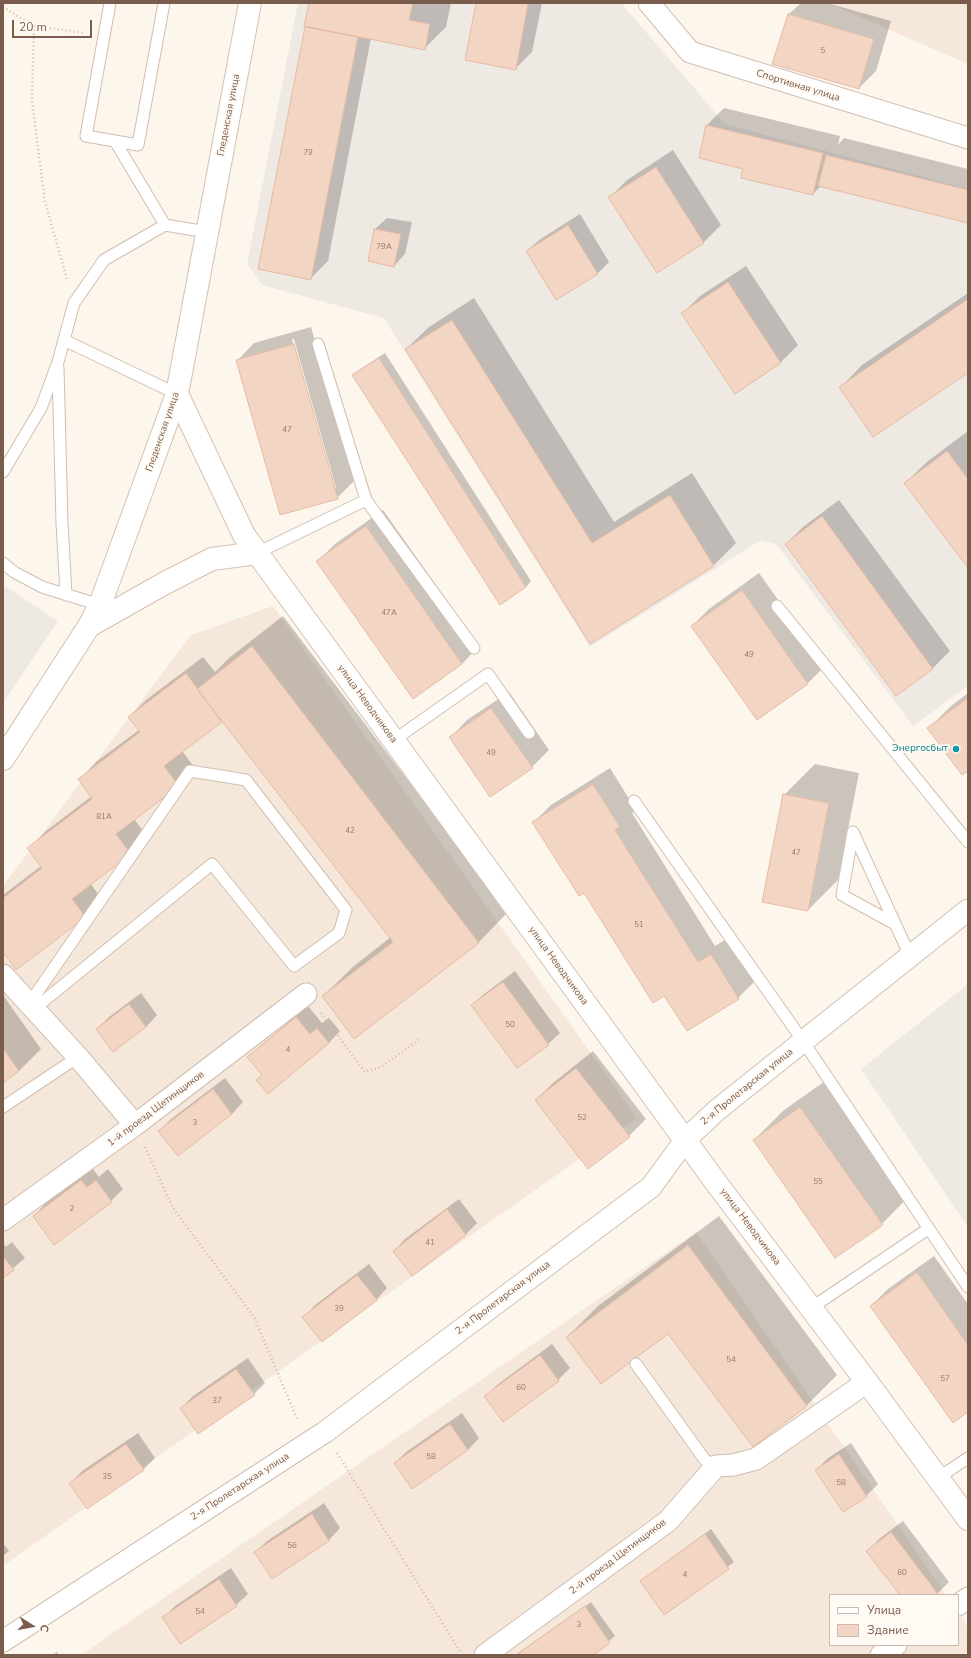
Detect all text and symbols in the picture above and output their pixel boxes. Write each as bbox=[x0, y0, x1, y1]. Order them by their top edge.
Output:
scale bar bbox=[14, 12, 94, 38]
text: 20 m bbox=[19, 19, 47, 35]
house number: 5 bbox=[821, 46, 825, 56]
street label: Спортивная улица bbox=[755, 68, 841, 104]
street label: Гледенская улица bbox=[215, 73, 243, 157]
house number: 79 bbox=[303, 148, 313, 158]
house number: 79А bbox=[376, 242, 392, 252]
street label: Гледенская улица bbox=[144, 391, 182, 473]
house number: 47 bbox=[282, 425, 292, 435]
house number: 47А bbox=[381, 608, 397, 618]
house number: 49 bbox=[744, 650, 754, 660]
street label: улица Неводчикова bbox=[335, 663, 399, 745]
place label: Энергосбыт bbox=[892, 743, 948, 755]
marker: Энергосбыт bbox=[951, 744, 961, 754]
house number: 49 bbox=[486, 748, 496, 758]
house number: 81А bbox=[96, 812, 112, 822]
house number: 42 bbox=[345, 826, 355, 836]
house number: 47 bbox=[791, 848, 801, 858]
house number: 51 bbox=[634, 920, 644, 930]
street label: улица Неводчикова bbox=[526, 925, 590, 1007]
house number: 50 bbox=[505, 1020, 515, 1030]
house number: 4 bbox=[286, 1045, 290, 1055]
street label: 2-я Пролетарская улица bbox=[698, 1046, 796, 1128]
street label: 1-й проезд Щетинщиков bbox=[105, 1069, 207, 1149]
house number: 52 bbox=[577, 1113, 587, 1123]
house number: 3 bbox=[193, 1118, 197, 1128]
house number: 55 bbox=[813, 1177, 823, 1187]
street label: улица Неводчикова bbox=[717, 1186, 783, 1268]
house number: 2 bbox=[70, 1204, 74, 1214]
house number: 41 bbox=[425, 1238, 435, 1248]
street label: 2-я Пролетарская улица bbox=[453, 1258, 553, 1338]
house number: 39 bbox=[334, 1304, 344, 1314]
house number: 54 bbox=[726, 1355, 736, 1365]
house number: 57 bbox=[940, 1374, 950, 1384]
house number: 60 bbox=[516, 1383, 526, 1393]
house number: 37 bbox=[212, 1396, 222, 1406]
street label: 2-я Пролетарская улица bbox=[188, 1451, 292, 1523]
house number: 58 bbox=[426, 1452, 436, 1462]
house number: 35 bbox=[102, 1472, 112, 1482]
house number: 58 bbox=[836, 1478, 846, 1488]
street label: 2-й проезд Щетинщиков bbox=[567, 1517, 669, 1597]
house number: 56 bbox=[287, 1541, 297, 1551]
house number: 60 bbox=[897, 1568, 907, 1578]
house number: 4 bbox=[683, 1570, 687, 1580]
legend bbox=[829, 1594, 959, 1646]
text: Улица bbox=[867, 1602, 901, 1618]
north arrow bbox=[12, 1606, 52, 1646]
house number: 54 bbox=[195, 1607, 205, 1617]
house number: 3 bbox=[577, 1620, 581, 1630]
text: Здание bbox=[867, 1622, 909, 1638]
text: С bbox=[36, 1623, 52, 1633]

